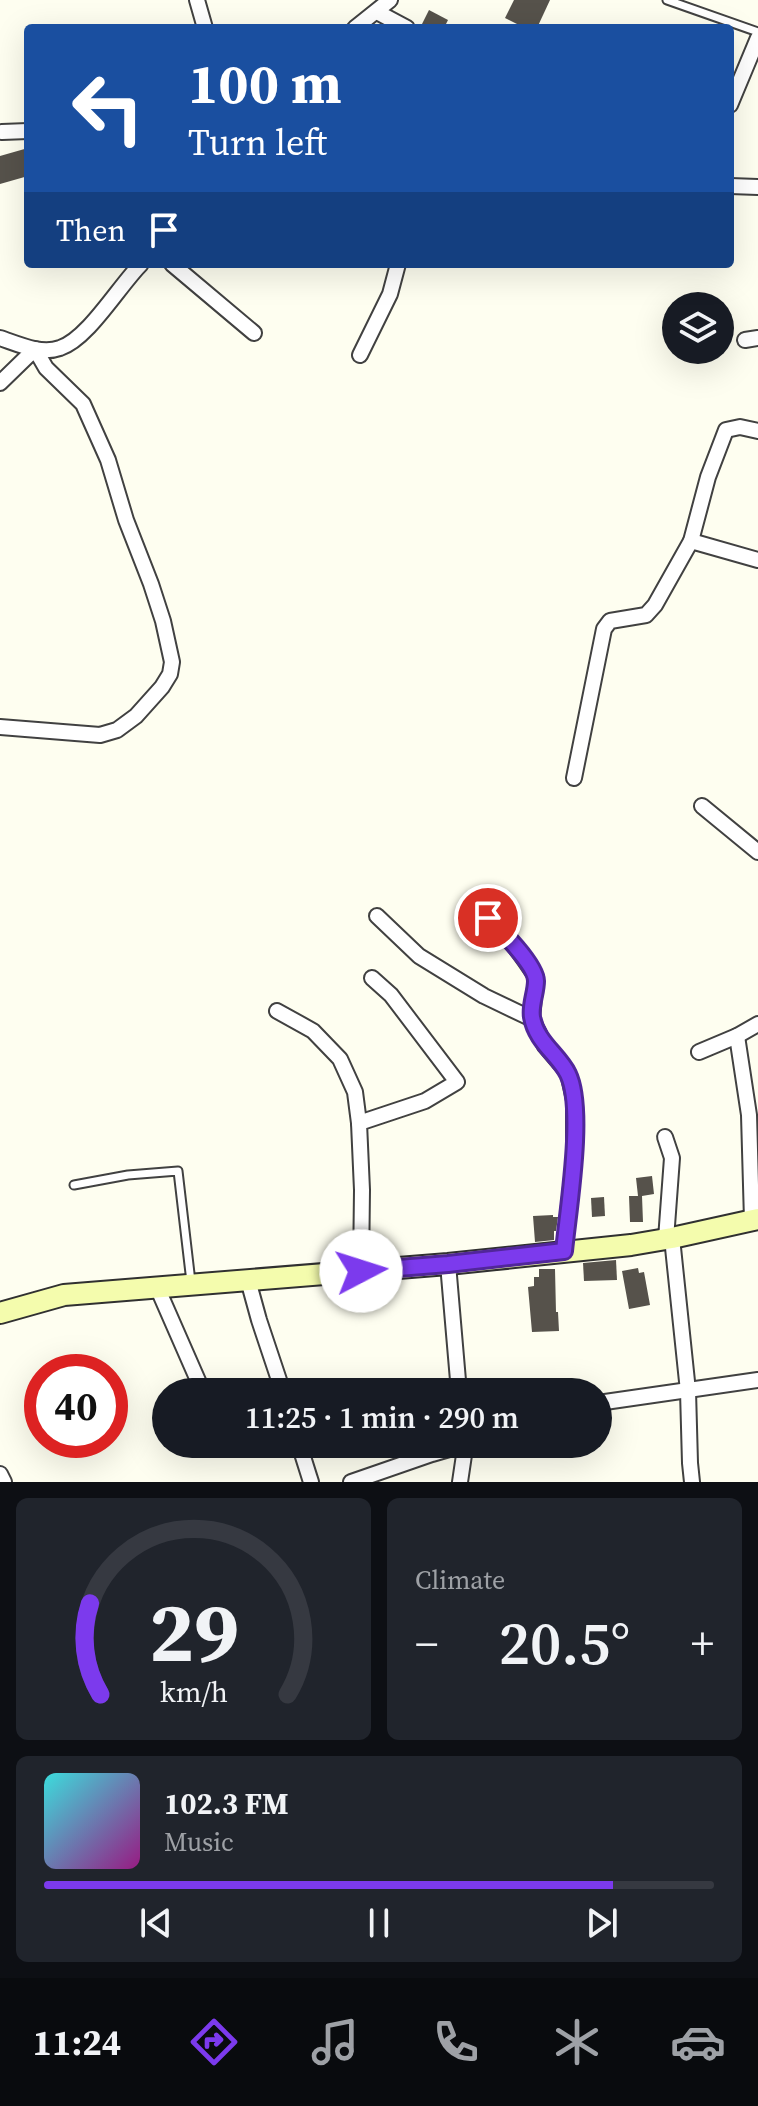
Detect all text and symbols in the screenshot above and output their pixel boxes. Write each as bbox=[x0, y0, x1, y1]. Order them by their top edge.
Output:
text: 100 m bbox=[188, 45, 342, 122]
icon: left bbox=[56, 56, 160, 160]
text: Turn left bbox=[188, 118, 327, 167]
icon: arrive bbox=[142, 208, 186, 252]
text: Then bbox=[56, 210, 126, 251]
map controls bbox=[662, 292, 734, 364]
button: layers bbox=[662, 292, 734, 364]
pin bbox=[454, 884, 522, 952]
icon: arrive bbox=[466, 896, 510, 940]
position arrow bbox=[319, 1229, 403, 1313]
speed limit sign: 40 bbox=[24, 1354, 128, 1458]
text: 11:25 · 1 min · 290 m bbox=[245, 1397, 519, 1438]
text: Climate bbox=[415, 1562, 505, 1598]
text: 29 bbox=[148, 1575, 239, 1689]
text: 20.5° bbox=[499, 1602, 630, 1684]
text: − bbox=[415, 1613, 438, 1674]
text: + bbox=[691, 1613, 714, 1674]
text: km/h bbox=[159, 1672, 228, 1712]
text: 102.3 FM bbox=[164, 1783, 289, 1824]
text: Music bbox=[164, 1824, 234, 1860]
icon: previous bbox=[134, 1901, 178, 1945]
icon: pause bbox=[357, 1901, 401, 1945]
icon: next bbox=[580, 1901, 624, 1945]
icon: directions bbox=[186, 2014, 242, 2070]
icon: music bbox=[307, 2014, 363, 2070]
icon: phone bbox=[428, 2014, 484, 2070]
icon: climate bbox=[549, 2014, 605, 2070]
icon: car bbox=[670, 2014, 726, 2070]
text: 11:24 bbox=[32, 2018, 121, 2067]

